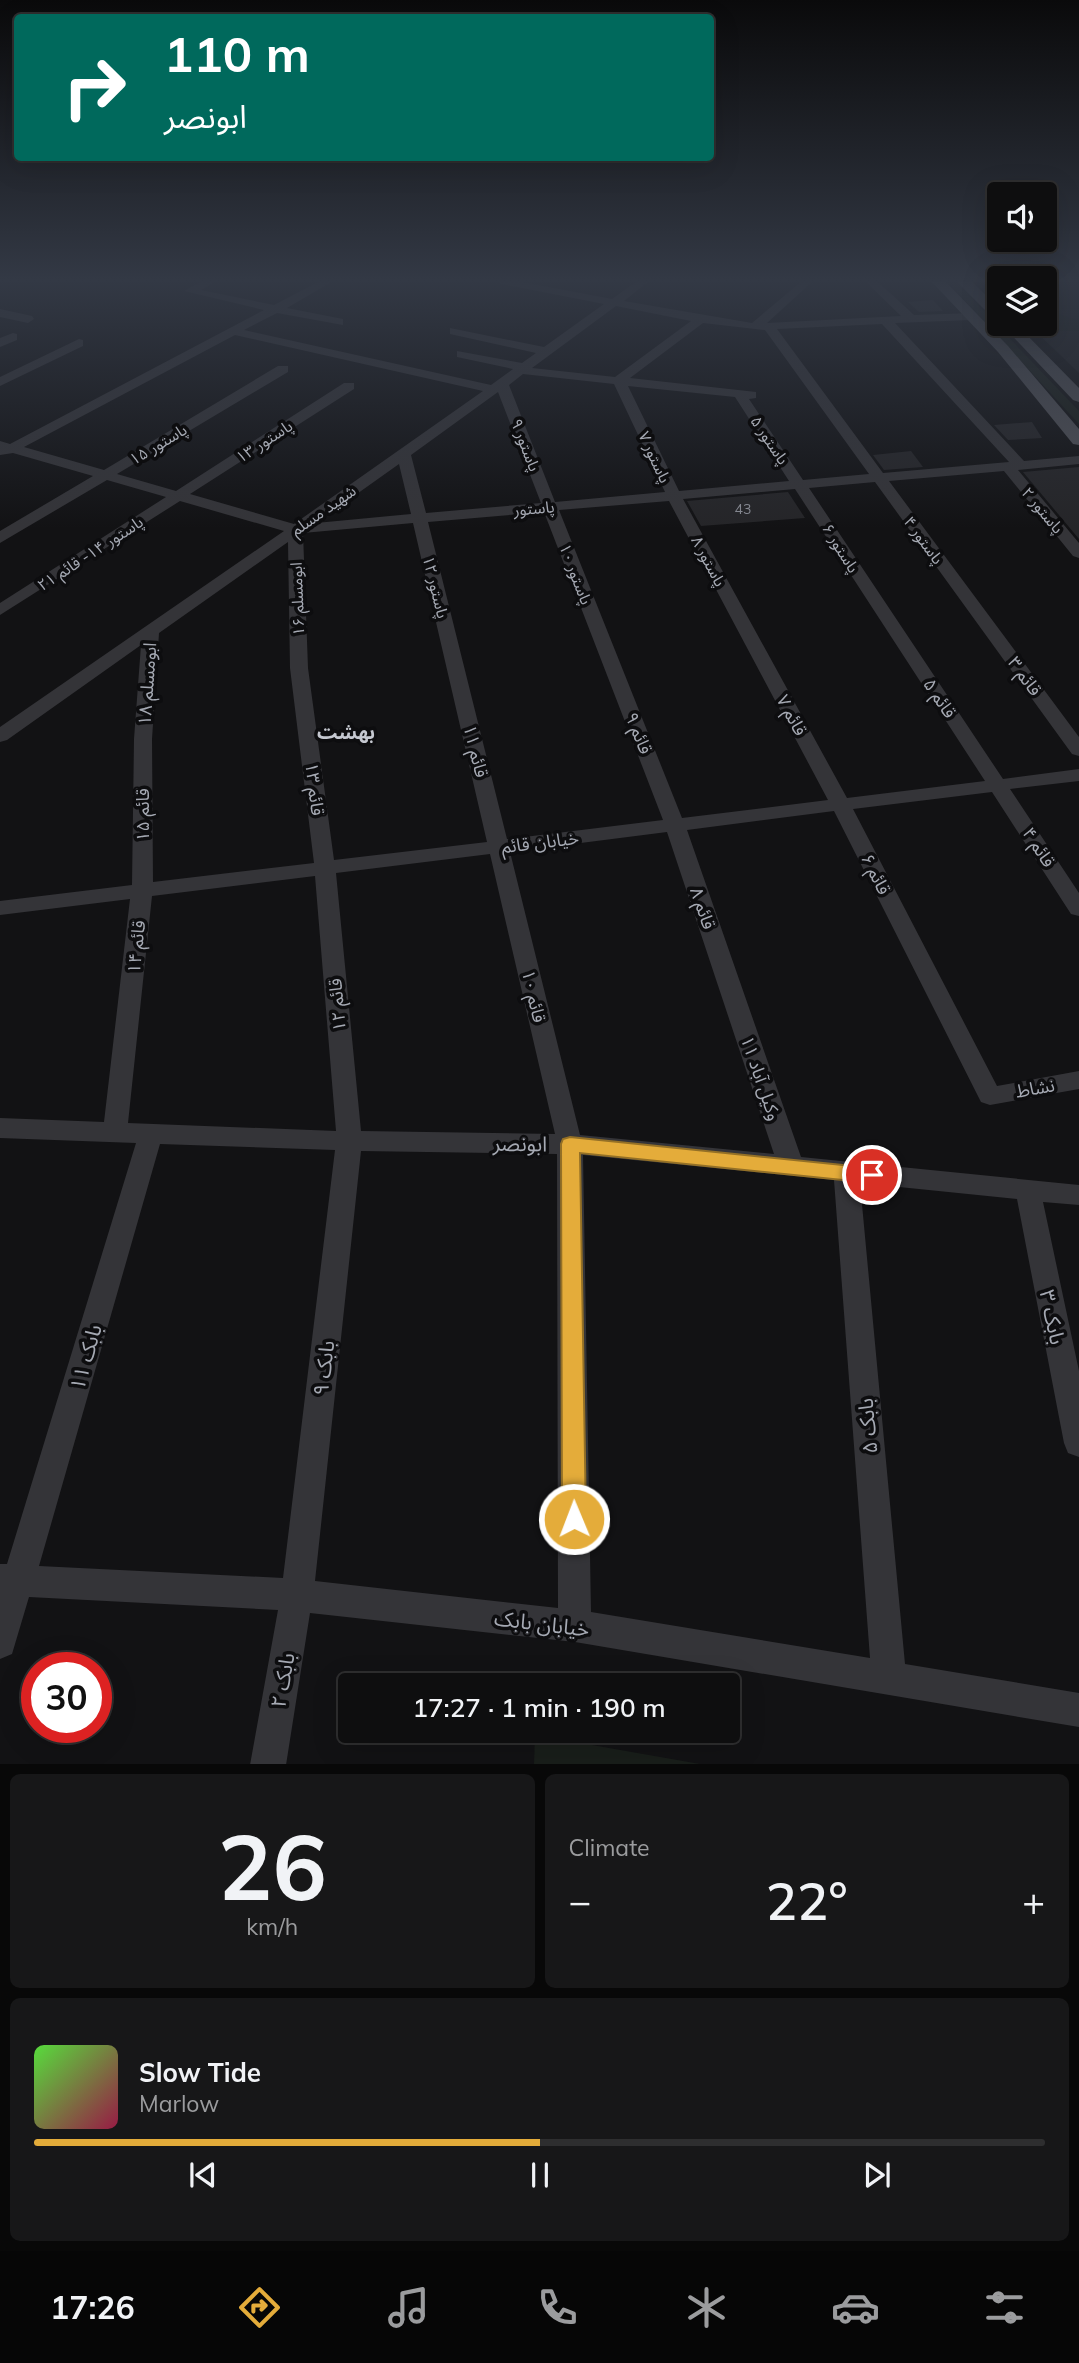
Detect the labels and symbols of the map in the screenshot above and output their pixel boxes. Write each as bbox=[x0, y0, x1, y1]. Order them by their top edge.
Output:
street label: پاستور ۵ bbox=[745, 412, 794, 469]
street label: پاستور ۱۳ bbox=[232, 415, 297, 468]
street label: پاستور ۹ bbox=[506, 416, 545, 475]
street label: پاستور ۱۵ bbox=[125, 419, 191, 470]
street label: پاستور ۷ bbox=[633, 428, 676, 486]
street label: شهید مسلم bbox=[287, 480, 361, 542]
street label: پاستور ۲ bbox=[1017, 483, 1068, 538]
street label: پاستور bbox=[512, 496, 556, 521]
house number: 43 bbox=[735, 500, 751, 518]
street label: پاستور ۱۴- قائم ۲۱ bbox=[33, 511, 148, 597]
street label: پاستور ۴ bbox=[899, 512, 948, 569]
street label: پاستور ۶ bbox=[817, 519, 864, 577]
street label: پاستور ۸ bbox=[686, 532, 731, 590]
street label: پاستور ۱۰ bbox=[554, 541, 597, 608]
street label: پاستور ۱۲ bbox=[417, 554, 453, 621]
street label: ابومسلم ۱۶ bbox=[286, 562, 311, 636]
street label: ابومسلم ۱۸ bbox=[133, 642, 163, 726]
street label: قائم ۳ bbox=[1001, 652, 1047, 701]
street label: قائم ۵ bbox=[917, 674, 962, 723]
street label: قائم ۷ bbox=[770, 691, 812, 740]
street label: قائم ۹ bbox=[618, 709, 658, 758]
district label: بهشت bbox=[317, 720, 375, 744]
street label: قائم ۱۱ bbox=[456, 722, 494, 780]
street label: قائم ۱۳ bbox=[298, 761, 330, 817]
street label: قائم ۱۵ bbox=[131, 788, 156, 842]
street label: قائم ۴ bbox=[1016, 823, 1060, 872]
street label: خیابان قائم bbox=[500, 826, 580, 860]
street label: قائم ۶ bbox=[854, 850, 896, 899]
street label: قائم ۸ bbox=[683, 884, 721, 933]
street label: قائم ۱۴ bbox=[122, 919, 152, 975]
street label: قائم ۱۰ bbox=[515, 967, 551, 1025]
street label: قائم ۱۲ bbox=[323, 977, 353, 1033]
street label: وکیل آباد ۱۱ bbox=[736, 1033, 786, 1123]
street label: نشاط bbox=[1014, 1073, 1056, 1103]
street label: ابونصر bbox=[492, 1130, 547, 1156]
pin bbox=[842, 1145, 902, 1205]
street label: بابک ۳ bbox=[1035, 1287, 1071, 1347]
street label: بابک ۱۱ bbox=[63, 1321, 107, 1393]
street label: بابک ۹ bbox=[307, 1339, 339, 1397]
street label: بابک ۵ bbox=[852, 1397, 882, 1455]
position arrow bbox=[537, 1482, 611, 1556]
street label: خیابان بابک bbox=[493, 1604, 591, 1642]
street label: بابک ۲ bbox=[264, 1650, 300, 1710]
speed limit sign: 30 bbox=[21, 1652, 112, 1743]

